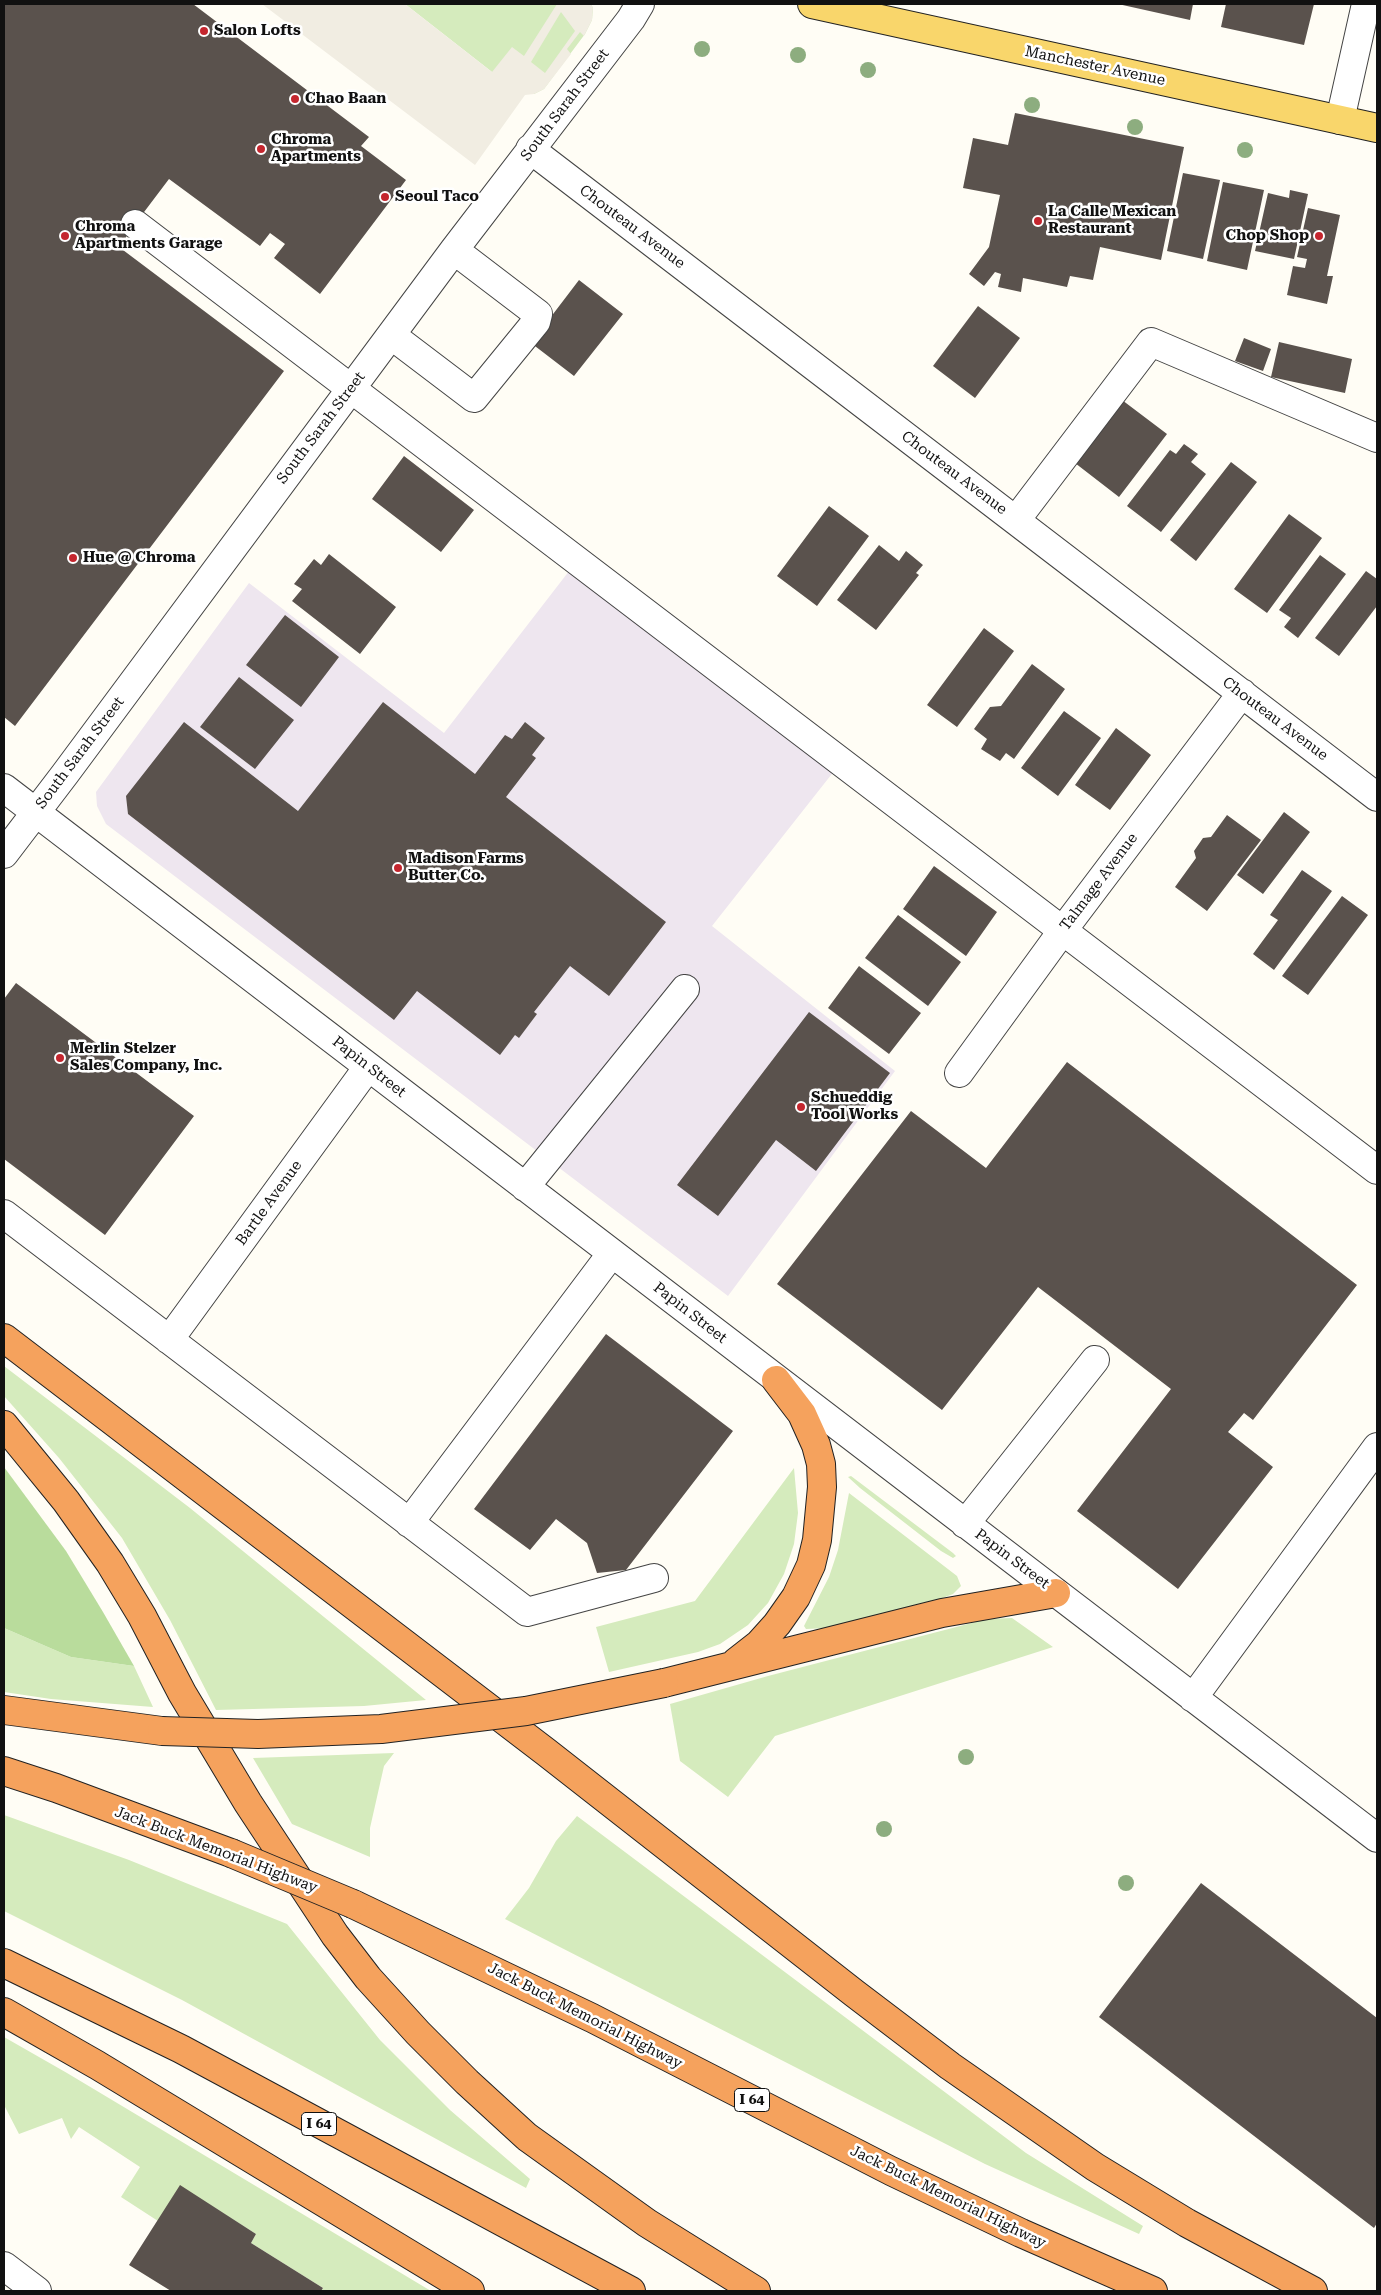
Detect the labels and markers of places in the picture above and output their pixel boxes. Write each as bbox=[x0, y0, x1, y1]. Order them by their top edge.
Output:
place label: Salon Lofts bbox=[214, 22, 301, 40]
marker: Salon Lofts bbox=[198, 25, 210, 37]
place label: Chao Baan bbox=[305, 90, 386, 108]
marker: Chao Baan bbox=[289, 93, 301, 105]
place label: Chroma Apartments bbox=[271, 131, 361, 166]
marker: Chroma Apartments bbox=[255, 143, 267, 155]
place label: Seoul Taco bbox=[395, 188, 479, 206]
marker: Seoul Taco bbox=[379, 191, 391, 203]
place label: La Calle Mexican Restaurant bbox=[1048, 203, 1176, 238]
marker: La Calle Mexican Restaurant bbox=[1032, 215, 1044, 227]
place label: Chroma Apartments Garage bbox=[75, 218, 223, 253]
place label: Chop Shop bbox=[1226, 227, 1309, 245]
marker: Chroma Apartments Garage bbox=[59, 230, 71, 242]
marker: Chop Shop bbox=[1313, 230, 1325, 242]
place label: Hue @ Chroma bbox=[83, 549, 196, 567]
marker: Hue @ Chroma bbox=[67, 552, 79, 564]
place label: Madison Farms Butter Co. bbox=[408, 850, 524, 885]
marker: Madison Farms Butter Co. bbox=[392, 862, 404, 874]
place label: Merlin Stelzer Sales Company, Inc. bbox=[70, 1040, 223, 1075]
marker: Merlin Stelzer Sales Company, Inc. bbox=[54, 1052, 66, 1064]
place label: Schueddig Tool Works bbox=[811, 1089, 898, 1124]
marker: Schueddig Tool Works bbox=[795, 1101, 807, 1113]

